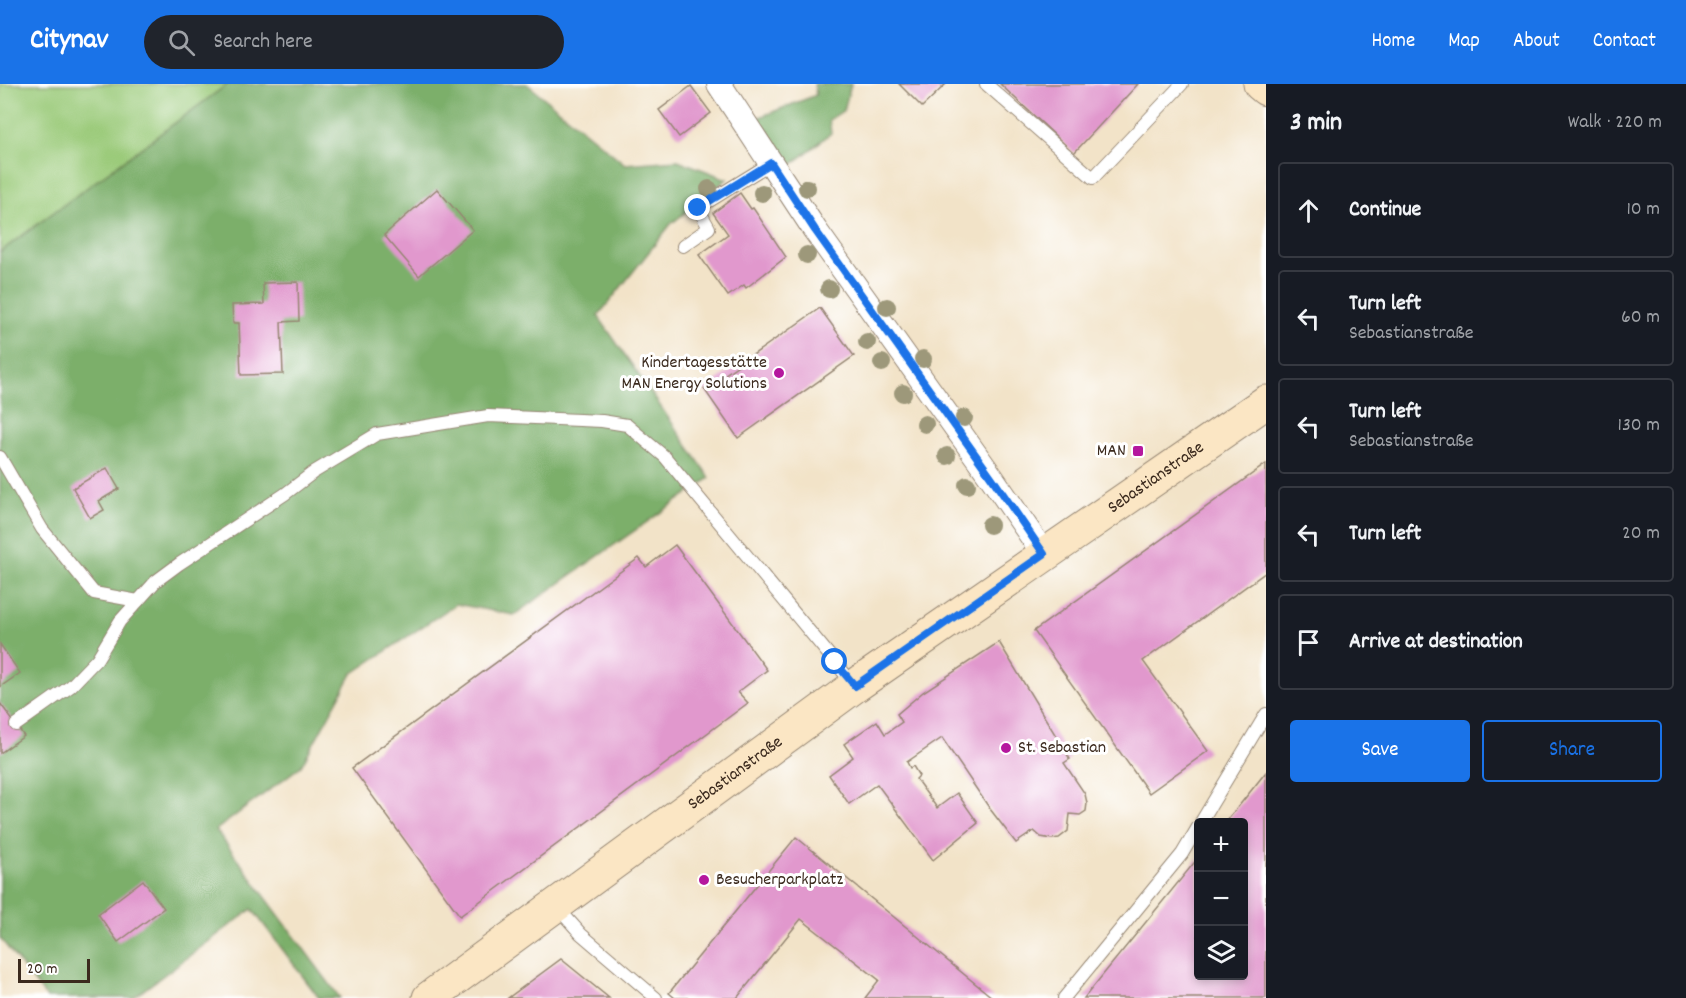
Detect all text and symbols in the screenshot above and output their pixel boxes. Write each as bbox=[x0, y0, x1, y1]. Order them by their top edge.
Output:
search box bbox=[144, 15, 564, 69]
text: Citynav bbox=[30, 22, 108, 62]
icon: search bbox=[165, 26, 198, 59]
text: Search here bbox=[213, 27, 313, 58]
text: Home bbox=[1371, 27, 1415, 57]
text: Map bbox=[1448, 27, 1480, 57]
text: About bbox=[1513, 27, 1560, 57]
text: Contact bbox=[1593, 27, 1656, 57]
text: 3 min bbox=[1290, 105, 1342, 142]
text: Walk · 220 m bbox=[1568, 109, 1662, 137]
route end bbox=[684, 194, 710, 220]
icon: ahead bbox=[1292, 194, 1325, 227]
text: Continue bbox=[1349, 195, 1421, 226]
text: 10 m bbox=[1626, 196, 1660, 224]
text: Turn left bbox=[1349, 289, 1421, 320]
icon: left bbox=[1292, 302, 1325, 335]
text: 60 m bbox=[1621, 304, 1660, 332]
text: Sebastianstraße bbox=[1349, 320, 1474, 348]
place label: Kindertagesstätte MAN Energy Solutions bbox=[621, 351, 767, 397]
marker: Kindertagesstätte MAN Energy Solutions bbox=[772, 366, 786, 380]
text: Turn left bbox=[1349, 397, 1421, 428]
icon: left bbox=[1292, 410, 1325, 443]
text: 130 m bbox=[1618, 412, 1660, 440]
text: Sebastianstraße bbox=[1349, 428, 1474, 456]
street label: Sebastianstraße bbox=[1103, 436, 1209, 520]
place label: MAN bbox=[1097, 439, 1126, 464]
marker: MAN bbox=[1131, 444, 1145, 458]
icon: left bbox=[1292, 518, 1325, 551]
text: Turn left bbox=[1349, 519, 1421, 550]
text: 20 m bbox=[1622, 520, 1660, 548]
icon: arrive bbox=[1292, 626, 1325, 659]
text: Arrive at destination bbox=[1349, 627, 1523, 658]
route start bbox=[821, 648, 847, 674]
button: Save bbox=[1290, 720, 1470, 782]
button: Share bbox=[1482, 720, 1662, 782]
street label: Sebastianstraße bbox=[683, 730, 788, 817]
place label: St. Sebastian bbox=[1018, 736, 1106, 761]
marker: St. Sebastian bbox=[999, 741, 1013, 755]
map controls bbox=[1194, 818, 1248, 980]
button: + bbox=[1194, 818, 1248, 872]
place label: Besucherparkplatz bbox=[716, 868, 843, 893]
button: − bbox=[1194, 872, 1248, 926]
marker: Besucherparkplatz bbox=[697, 873, 711, 887]
button: layers bbox=[1194, 926, 1248, 980]
scale bar bbox=[18, 956, 90, 984]
text: 20 m bbox=[27, 958, 57, 981]

